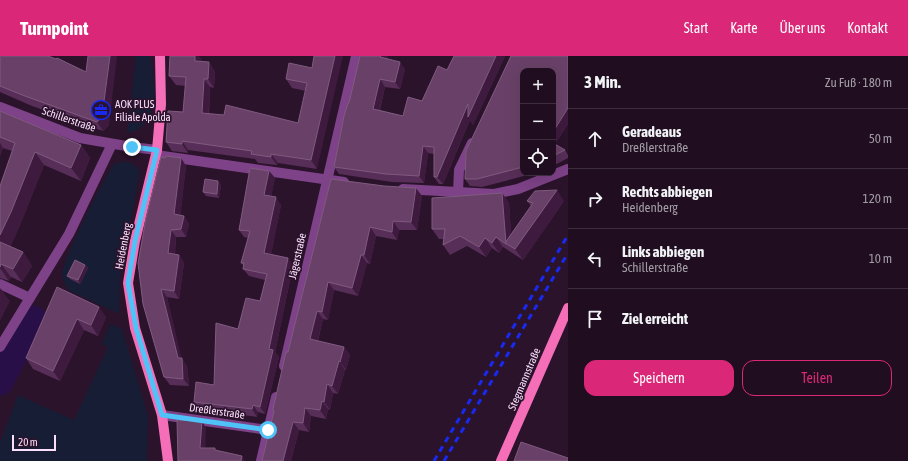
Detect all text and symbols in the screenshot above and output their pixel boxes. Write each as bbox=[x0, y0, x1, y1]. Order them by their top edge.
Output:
text: Turnpoint bbox=[20, 17, 88, 39]
text: Start bbox=[684, 20, 708, 36]
text: Karte bbox=[730, 20, 758, 36]
text: Über uns bbox=[780, 20, 825, 36]
text: Kontakt bbox=[847, 20, 888, 36]
map controls bbox=[520, 68, 556, 176]
button: + bbox=[520, 68, 556, 104]
text: 3 Min. bbox=[584, 72, 621, 92]
text: Zu Fuß · 180 m bbox=[825, 75, 892, 90]
place label: AOK PLUS Filiale Apolda bbox=[115, 98, 171, 123]
office icon: AOK PLUS Filiale Apolda bbox=[90, 99, 112, 121]
street label: Schillerstraße bbox=[41, 104, 97, 134]
button: − bbox=[520, 104, 556, 140]
text: Geradeaus bbox=[622, 123, 681, 140]
icon: ahead bbox=[584, 128, 606, 150]
text: 50 m bbox=[869, 131, 892, 146]
route end bbox=[123, 138, 141, 156]
button: locate bbox=[520, 140, 556, 176]
text: Dreßlerstraße bbox=[622, 140, 688, 155]
text: Rechts abbiegen bbox=[622, 183, 712, 200]
icon: right bbox=[584, 188, 606, 210]
text: 120 m bbox=[863, 191, 892, 206]
text: Heidenberg bbox=[622, 200, 678, 215]
street label: Heidenberg bbox=[113, 221, 133, 270]
street label: Jägerstraße bbox=[286, 232, 308, 280]
text: Links abbiegen bbox=[622, 243, 704, 260]
icon: left bbox=[584, 248, 606, 270]
text: 10 m bbox=[869, 251, 892, 266]
text: Schillerstraße bbox=[622, 260, 688, 275]
icon: arrive bbox=[584, 308, 606, 330]
text: Ziel erreicht bbox=[622, 310, 688, 327]
street label: Stegmannstraße bbox=[505, 346, 543, 412]
button: Speichern bbox=[584, 360, 734, 396]
button: Teilen bbox=[742, 360, 892, 396]
street label: Dreßlerstraße bbox=[188, 401, 246, 421]
route start bbox=[259, 421, 277, 439]
scale bar bbox=[12, 433, 56, 452]
text: 20 m bbox=[18, 436, 38, 448]

